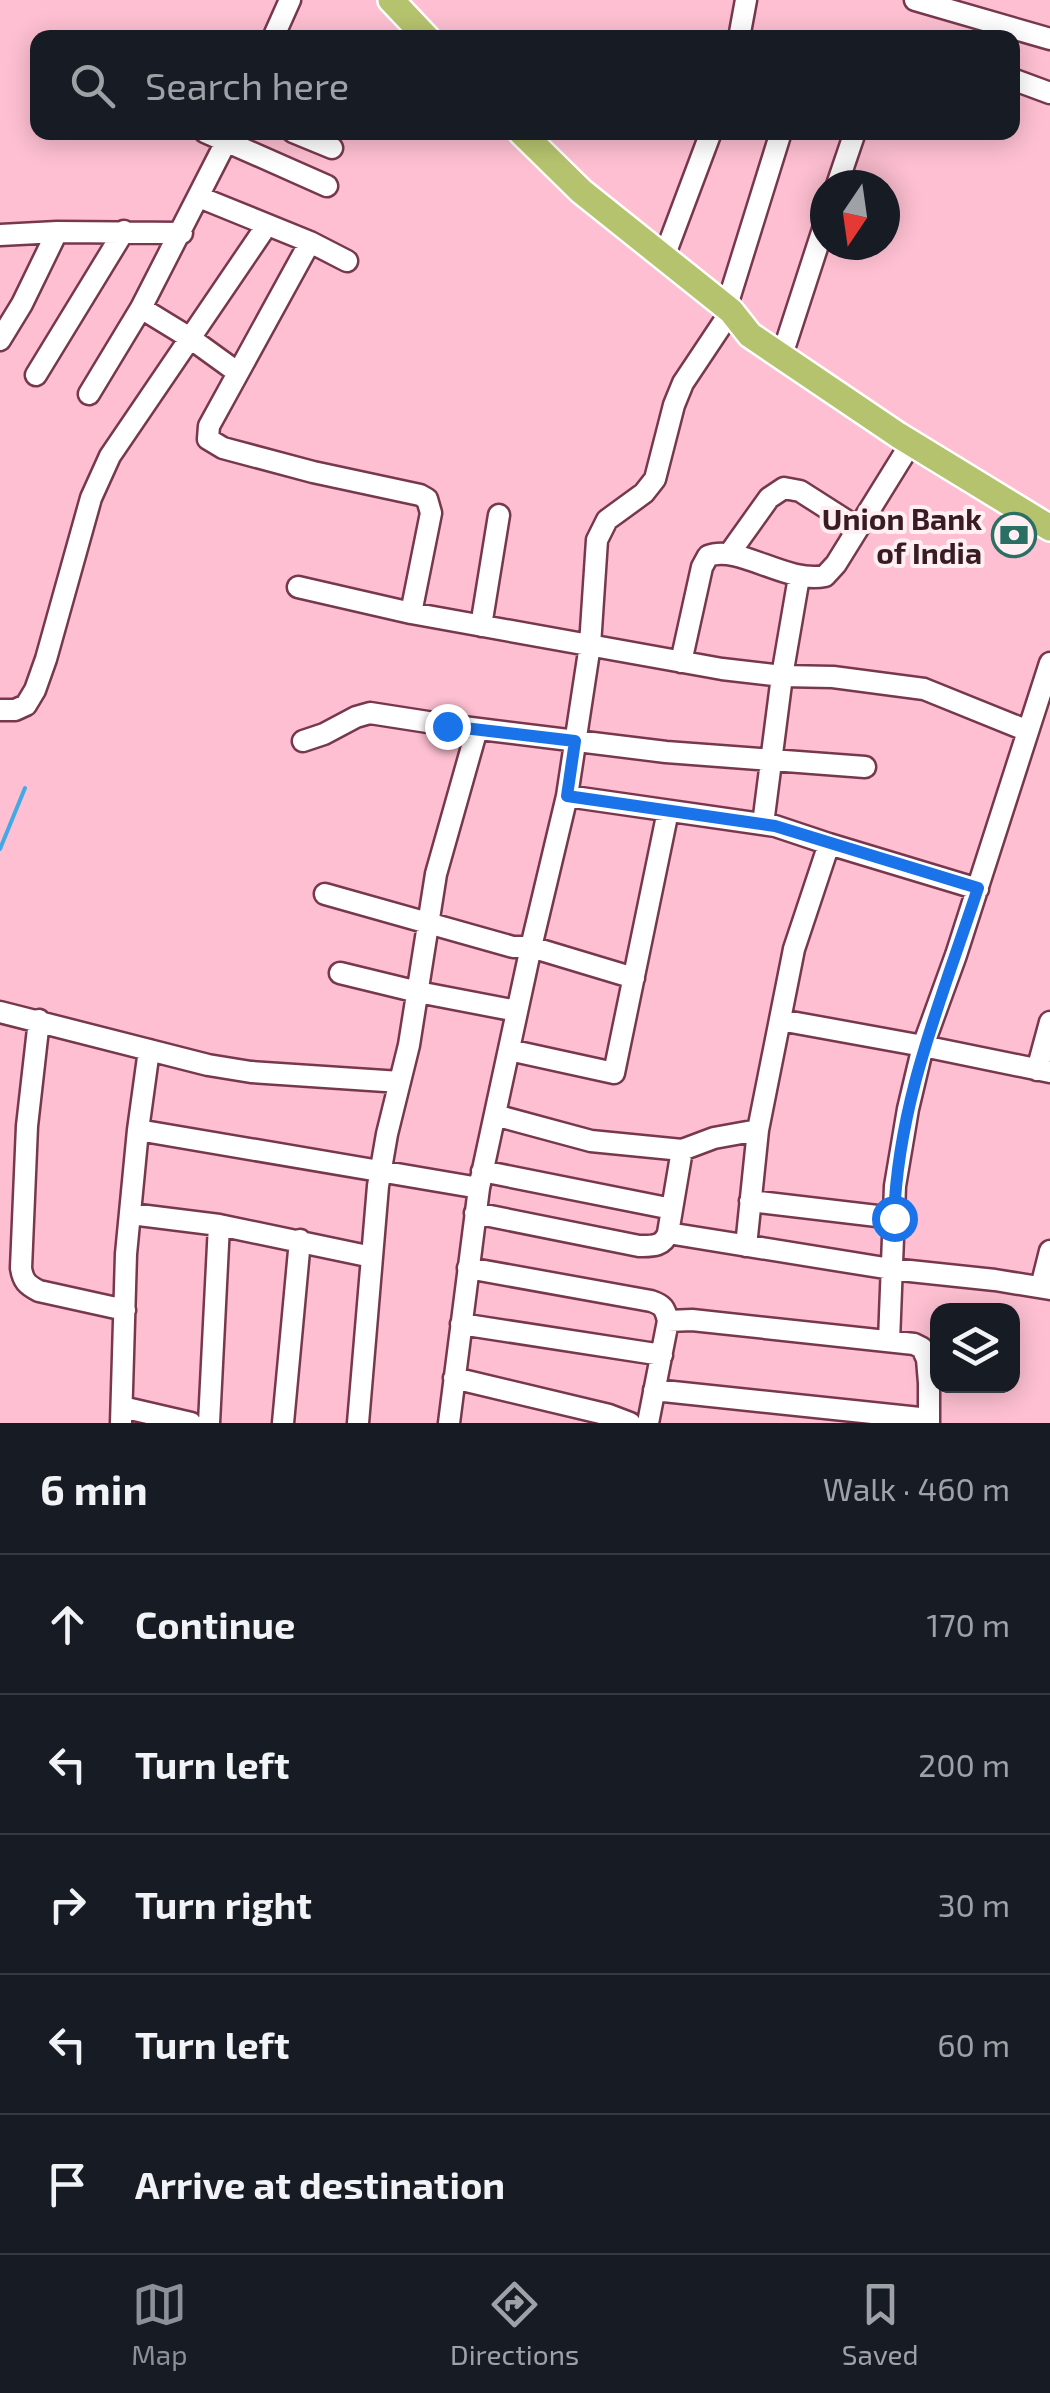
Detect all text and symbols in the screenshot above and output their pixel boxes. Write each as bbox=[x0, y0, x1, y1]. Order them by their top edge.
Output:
search box bbox=[30, 30, 1020, 140]
icon: search bbox=[65, 58, 120, 113]
text: Search here bbox=[145, 62, 349, 108]
north arrow bbox=[810, 170, 900, 260]
place label: Union Bank of India bbox=[822, 500, 982, 570]
bank icon: Union Bank of India bbox=[991, 512, 1037, 558]
route end bbox=[425, 704, 471, 750]
route start bbox=[872, 1196, 918, 1242]
map controls bbox=[930, 1303, 1020, 1393]
button: layers bbox=[930, 1303, 1020, 1393]
text: 6 min bbox=[40, 1463, 148, 1513]
text: Walk · 460 m bbox=[823, 1469, 1010, 1507]
icon: ahead bbox=[40, 1597, 95, 1652]
text: Continue bbox=[135, 1601, 295, 1647]
text: 170 m bbox=[926, 1605, 1010, 1643]
icon: left bbox=[40, 1737, 95, 1792]
text: Turn left bbox=[135, 1741, 290, 1787]
text: 200 m bbox=[918, 1745, 1010, 1783]
icon: right bbox=[40, 1877, 95, 1932]
text: Turn right bbox=[135, 1881, 312, 1927]
text: 30 m bbox=[938, 1885, 1010, 1923]
icon: left bbox=[40, 2017, 95, 2072]
text: Turn left bbox=[135, 2021, 290, 2067]
text: 60 m bbox=[937, 2025, 1010, 2063]
icon: arrive bbox=[40, 2157, 95, 2212]
text: Arrive at destination bbox=[135, 2161, 505, 2207]
tab: Map bbox=[131, 2277, 187, 2371]
tab: Directions bbox=[450, 2277, 579, 2371]
tab: Saved bbox=[842, 2277, 919, 2371]

